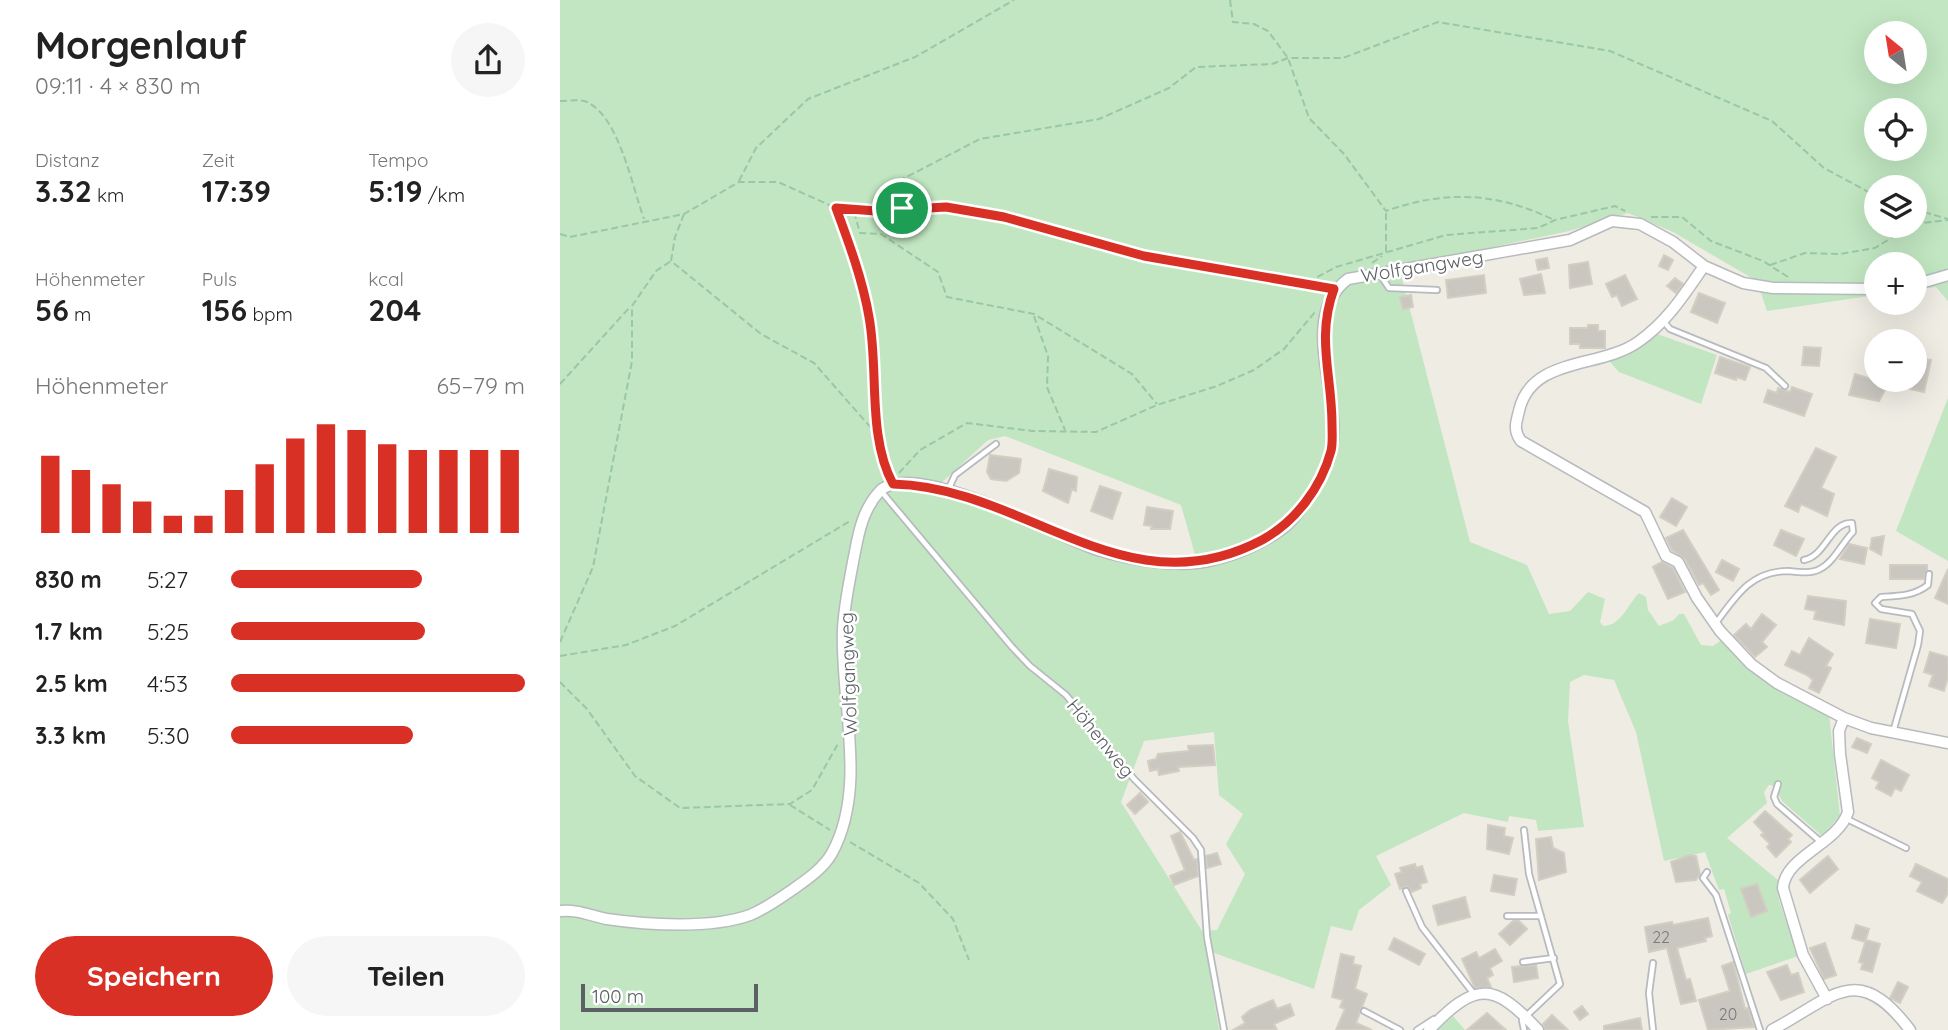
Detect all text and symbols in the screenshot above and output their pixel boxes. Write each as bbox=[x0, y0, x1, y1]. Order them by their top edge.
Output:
text: Morgenlauf bbox=[35, 21, 247, 69]
north arrow bbox=[1864, 21, 1927, 84]
map controls bbox=[1864, 21, 1927, 392]
button: share bbox=[451, 23, 525, 97]
text: 09:11 · 4 × 830 m bbox=[35, 71, 201, 100]
button: locate bbox=[1864, 98, 1927, 161]
text: Distanz bbox=[35, 148, 100, 172]
text: Zeit bbox=[202, 148, 235, 172]
text: Tempo bbox=[368, 148, 429, 172]
text: 3.32 bbox=[35, 172, 92, 210]
text: 17:39 bbox=[202, 172, 271, 210]
text: 5:19 bbox=[368, 172, 423, 210]
button: layers bbox=[1864, 175, 1927, 238]
pin bbox=[872, 178, 932, 238]
text: km bbox=[92, 183, 124, 207]
text: /km bbox=[423, 183, 465, 207]
icon: arrive bbox=[883, 189, 921, 227]
street label: Wolfgangweg bbox=[1359, 244, 1485, 288]
button: + bbox=[1864, 252, 1927, 315]
text: Höhenmeter bbox=[35, 267, 145, 291]
text: Puls bbox=[202, 267, 237, 291]
text: kcal bbox=[368, 267, 404, 291]
text: 56 bbox=[35, 291, 69, 329]
text: 156 bbox=[202, 291, 247, 329]
text: 204 bbox=[368, 291, 421, 329]
text: m bbox=[69, 302, 91, 326]
text: bpm bbox=[247, 302, 293, 326]
button: − bbox=[1864, 329, 1927, 392]
text: Höhenmeter bbox=[35, 371, 168, 400]
text: 65–79 m bbox=[436, 371, 525, 400]
text: 830 m bbox=[35, 565, 102, 594]
text: 5:27 bbox=[147, 565, 188, 594]
street label: Wolfgangweg bbox=[834, 612, 862, 736]
text: 1.7 km bbox=[35, 617, 103, 646]
text: 5:25 bbox=[147, 617, 189, 646]
text: 2.5 km bbox=[35, 669, 108, 698]
text: 4:53 bbox=[147, 669, 188, 698]
street label: Höhenweg bbox=[1062, 694, 1140, 782]
text: 3.3 km bbox=[35, 721, 106, 750]
text: 5:30 bbox=[147, 721, 190, 750]
house number: 22 bbox=[1652, 927, 1670, 947]
button: Speichern bbox=[35, 936, 273, 1016]
button: Teilen bbox=[287, 936, 525, 1016]
scale bar bbox=[581, 981, 758, 1013]
text: 100 m bbox=[592, 984, 644, 1008]
house number: 20 bbox=[1719, 1004, 1737, 1024]

